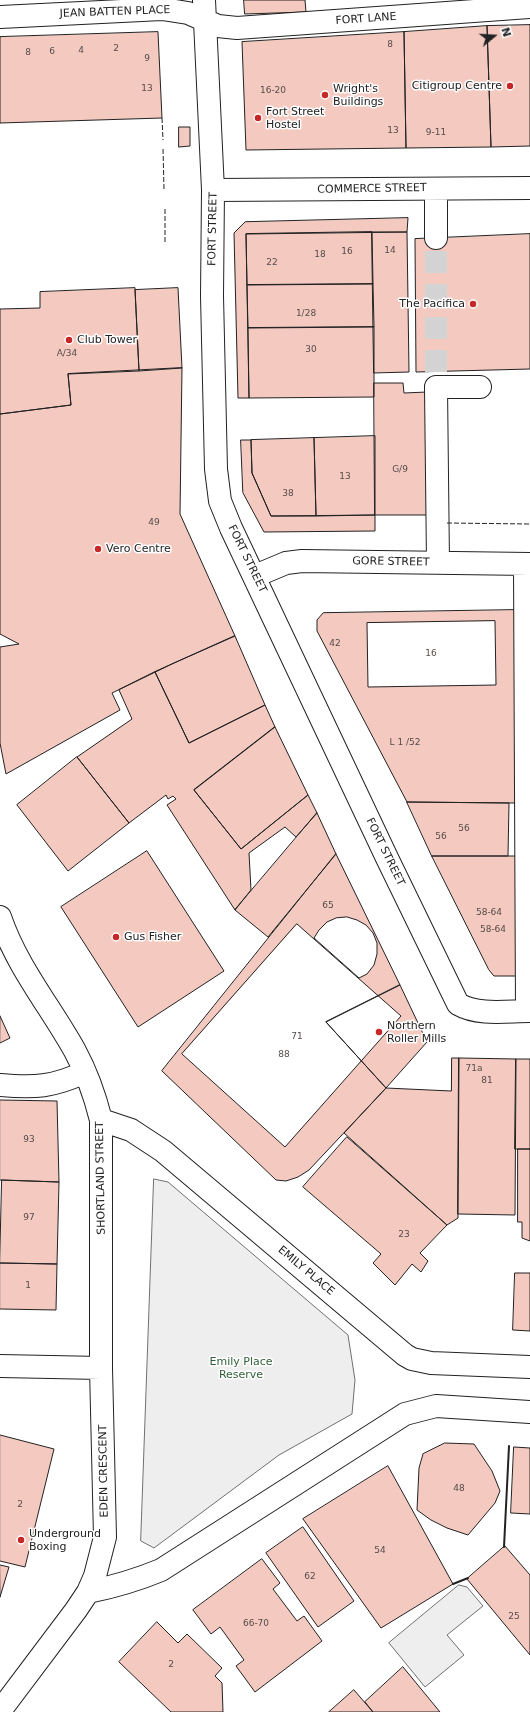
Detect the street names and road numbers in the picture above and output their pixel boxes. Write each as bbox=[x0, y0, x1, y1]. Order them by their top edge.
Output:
street label: JEAN BATTEN PLACE bbox=[60, 3, 170, 21]
street label: FORT LANE bbox=[335, 10, 397, 28]
street label: COMMERCE STREET bbox=[317, 181, 427, 197]
street label: FORT STREET bbox=[206, 192, 220, 266]
street label: FORT STREET bbox=[225, 523, 269, 595]
street label: GORE STREET bbox=[352, 555, 430, 569]
street label: FORT STREET bbox=[363, 816, 407, 888]
street label: SHORTLAND STREET bbox=[93, 1121, 109, 1235]
street label: EMILY PLACE bbox=[275, 1244, 337, 1298]
street label: EDEN CRESCENT bbox=[97, 1424, 111, 1518]

